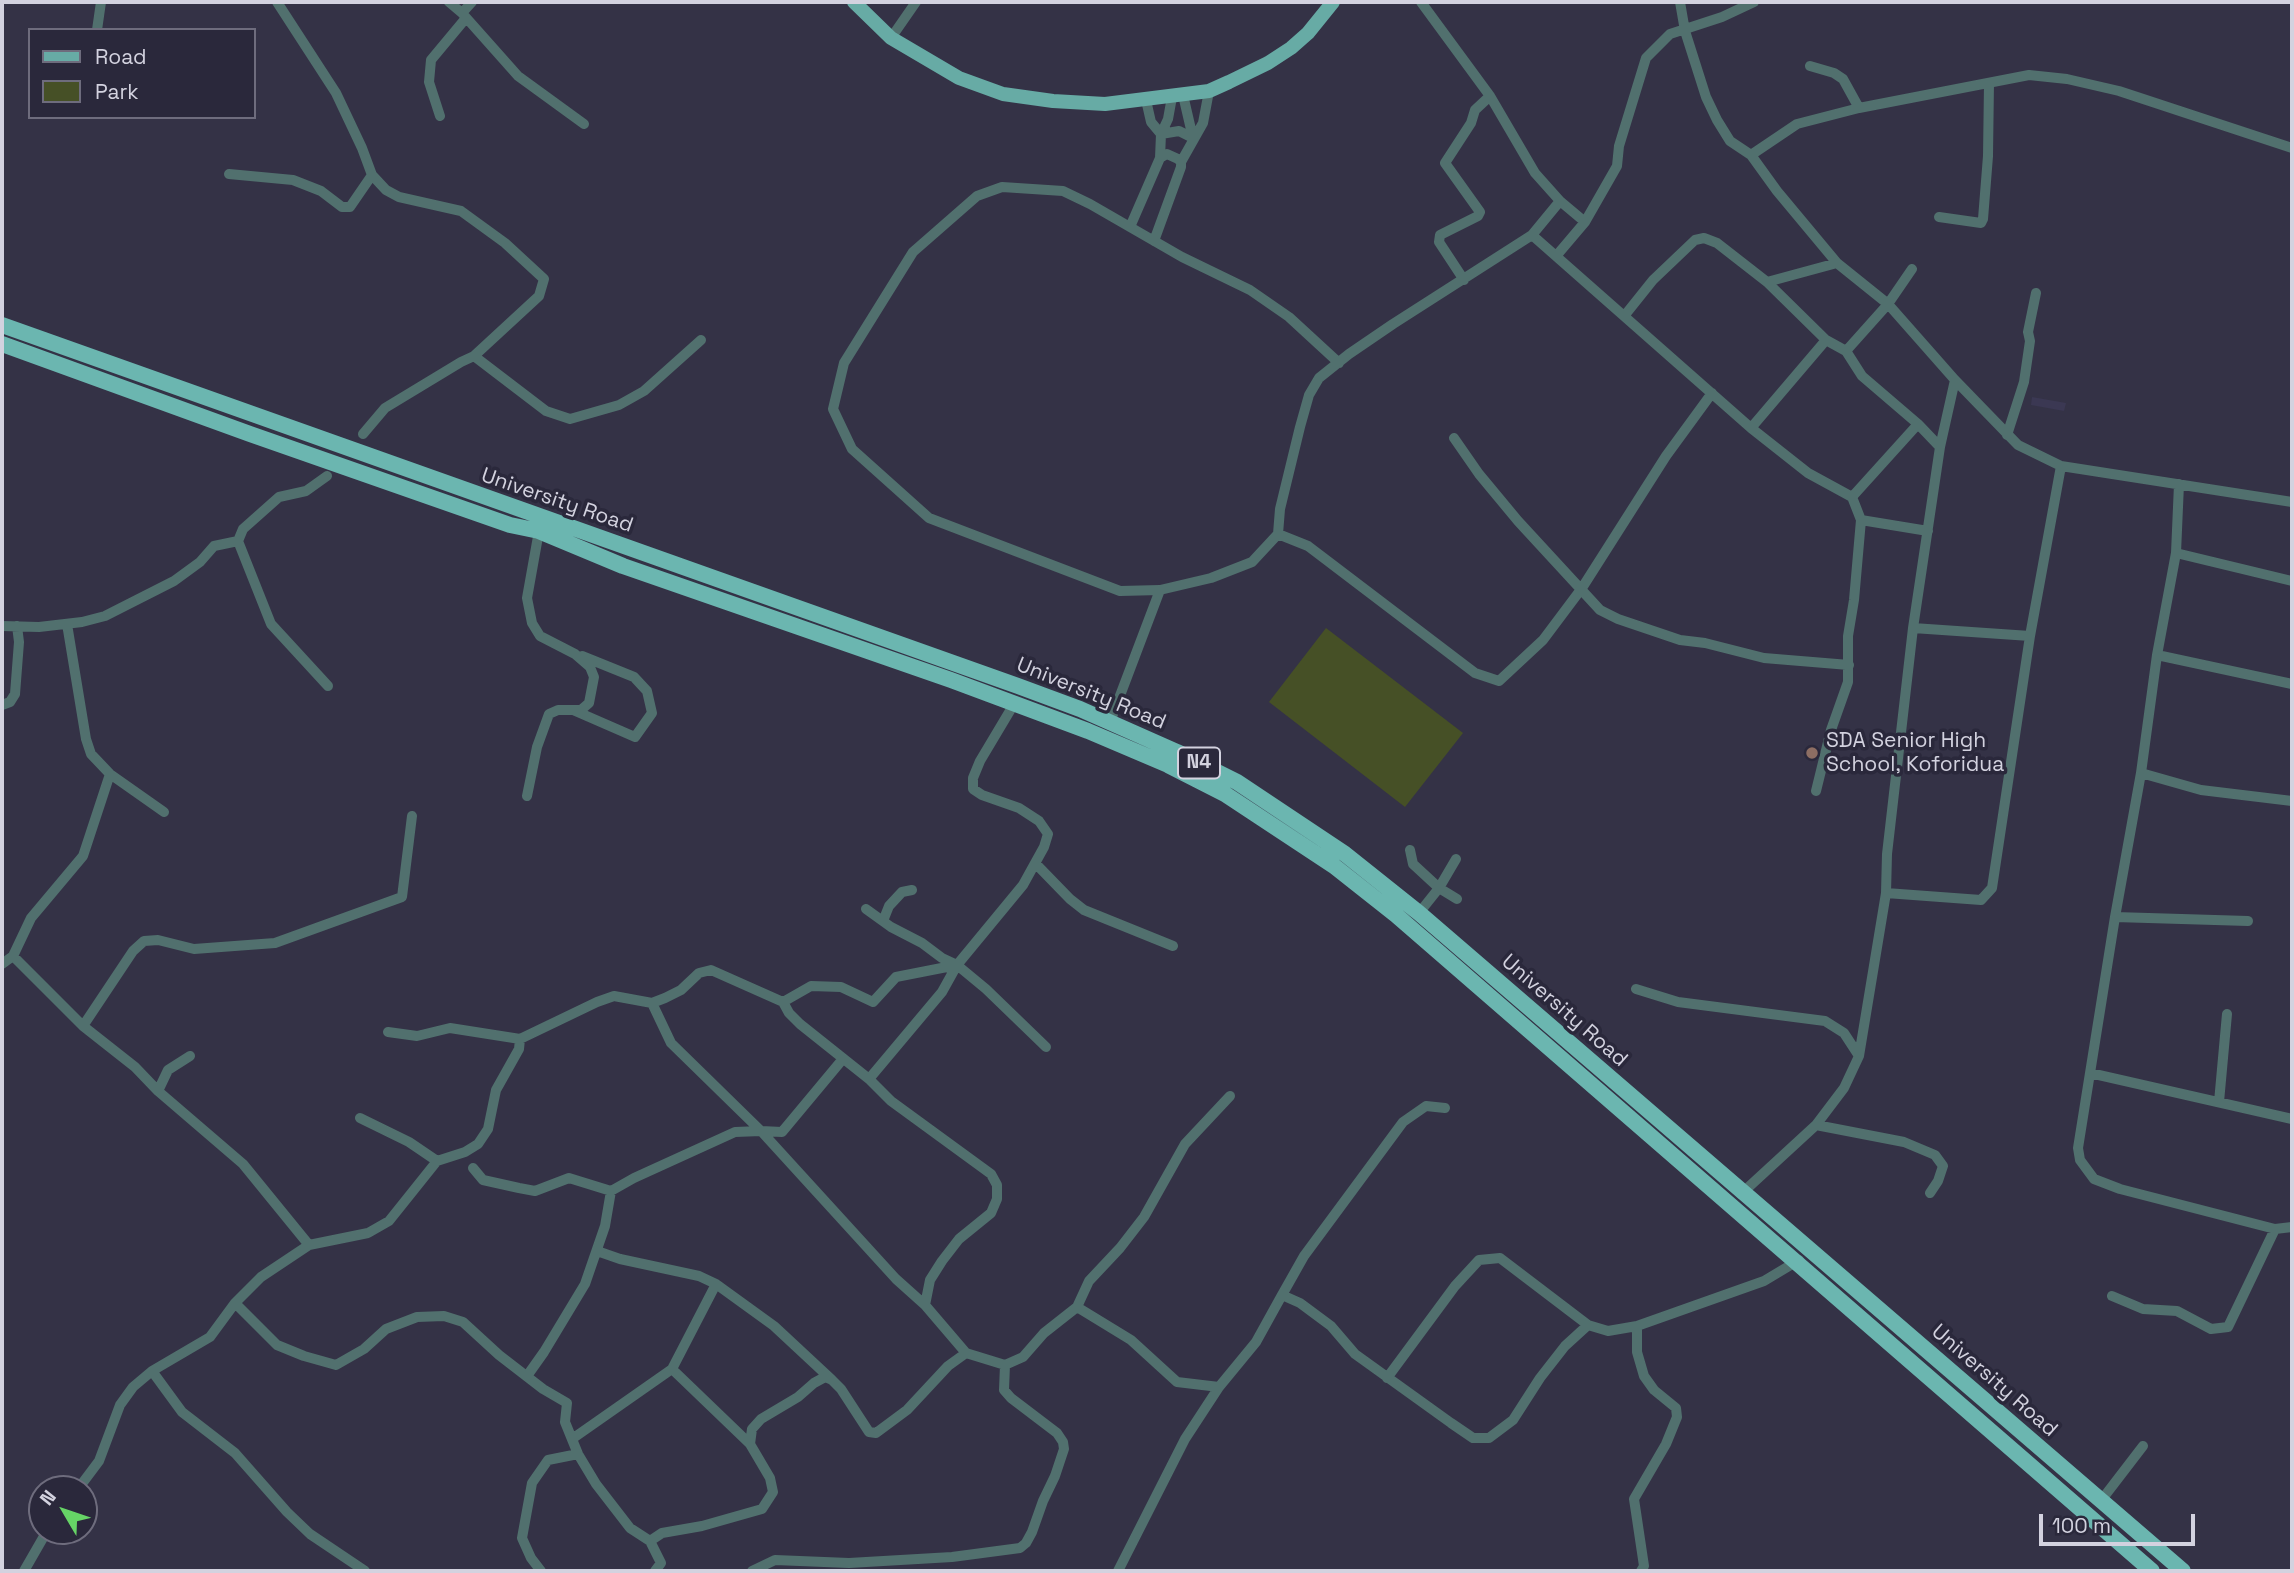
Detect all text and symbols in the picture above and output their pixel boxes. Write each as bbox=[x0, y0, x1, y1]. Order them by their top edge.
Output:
legend bbox=[28, 28, 256, 119]
text: Road bbox=[95, 43, 147, 70]
text: Park bbox=[95, 78, 139, 105]
street label: University Road bbox=[478, 463, 636, 539]
street label: University Road bbox=[1013, 653, 1169, 735]
place label: SDA Senior High School, Koforidua bbox=[1826, 728, 2004, 778]
marker: SDA Senior High School, Koforidua bbox=[1804, 745, 1820, 761]
road number: N4 bbox=[1178, 748, 1220, 778]
street label: University Road bbox=[1496, 949, 1632, 1073]
street label: University Road bbox=[1926, 1319, 2062, 1443]
north arrow bbox=[28, 1475, 98, 1545]
text: N bbox=[34, 1485, 62, 1511]
scale bar bbox=[2042, 1500, 2198, 1544]
text: 100 m bbox=[2052, 1512, 2111, 1539]

